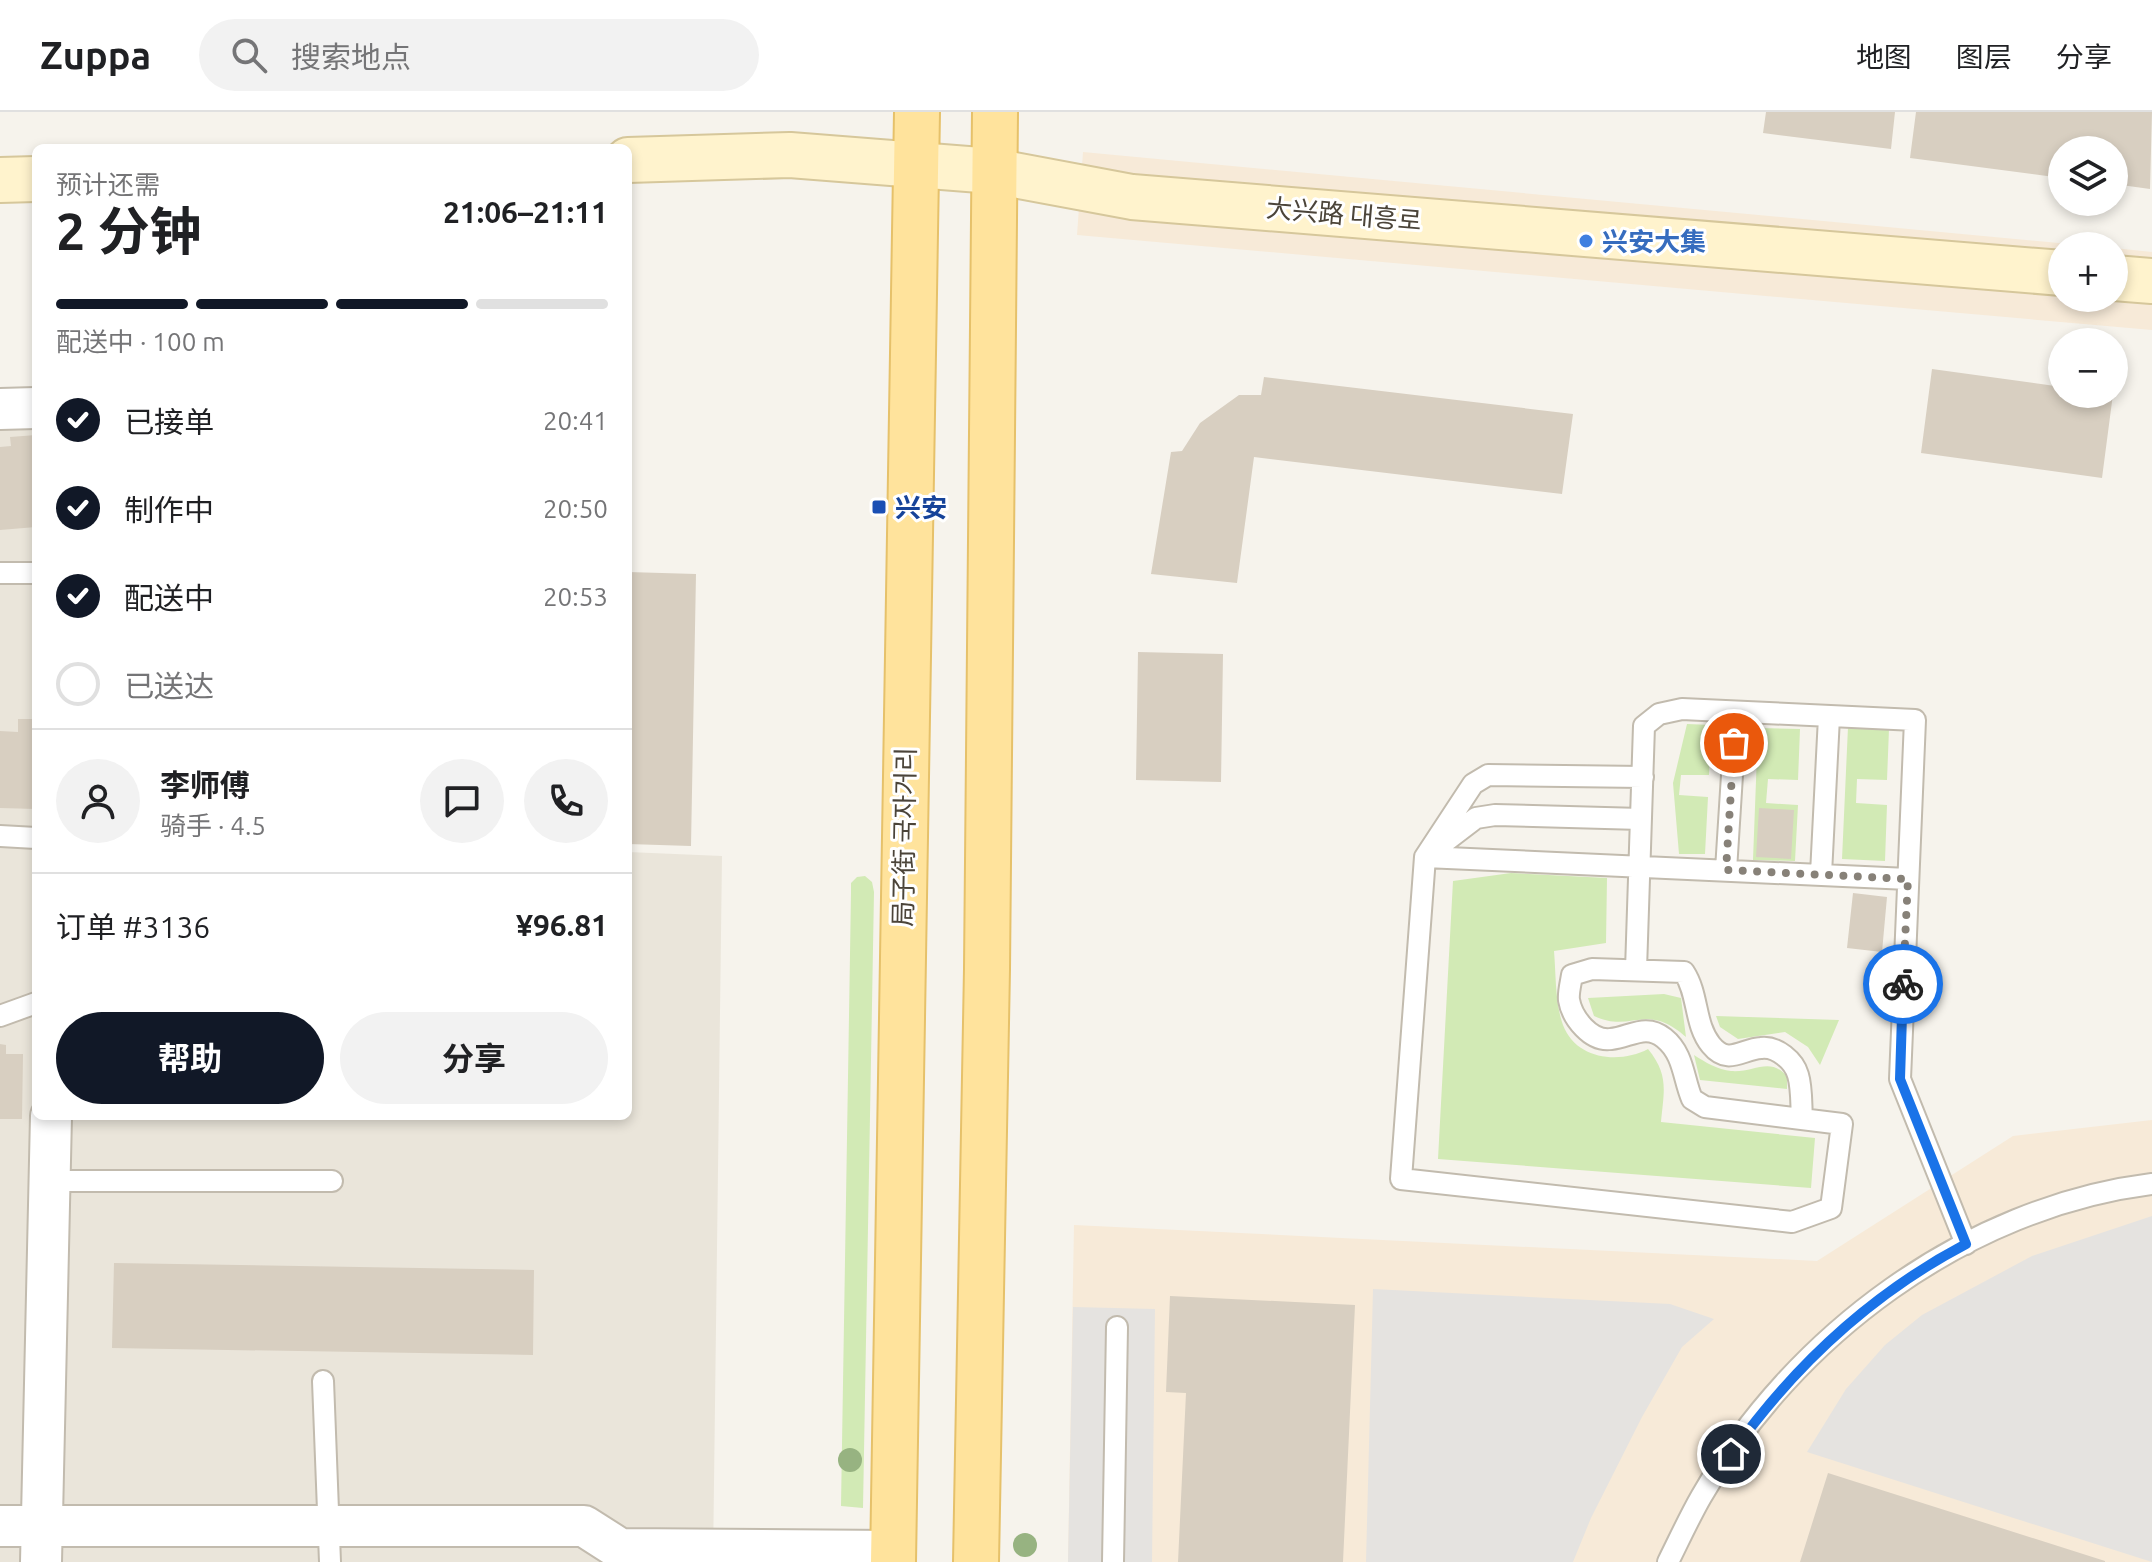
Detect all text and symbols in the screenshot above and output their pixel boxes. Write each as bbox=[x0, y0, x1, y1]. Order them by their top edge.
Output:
search box bbox=[199, 19, 759, 91]
icon: search bbox=[227, 33, 271, 77]
text: Zuppa bbox=[40, 34, 151, 76]
text: 搜索地点 bbox=[291, 40, 411, 74]
text: 地图 bbox=[1856, 41, 1912, 72]
text: 图层 bbox=[1956, 41, 2012, 72]
text: 分享 bbox=[2056, 41, 2112, 72]
map controls bbox=[2048, 136, 2128, 408]
button: layers bbox=[2048, 136, 2128, 216]
text: 预计还需 bbox=[56, 170, 160, 199]
street label: 大兴路 대흥로 bbox=[1265, 193, 1423, 235]
text: 21:06–21:11 bbox=[443, 195, 608, 229]
text: 2 分钟 bbox=[56, 202, 202, 260]
place label: 兴安大集 bbox=[1602, 227, 1706, 256]
marker: 兴安大集 bbox=[1577, 232, 1595, 250]
button: + bbox=[2048, 232, 2128, 312]
text: 配送中 · 100 m bbox=[56, 327, 225, 356]
button: − bbox=[2048, 328, 2128, 408]
icon: check bbox=[56, 398, 100, 442]
text: 已接单 bbox=[124, 405, 214, 439]
text: 20:41 bbox=[543, 406, 608, 435]
icon: check bbox=[56, 486, 100, 530]
text: 制作中 bbox=[124, 493, 214, 527]
place label: 兴安 bbox=[895, 493, 947, 522]
text: 20:50 bbox=[543, 494, 608, 523]
marker: 兴安 bbox=[870, 498, 888, 516]
icon: check bbox=[56, 574, 100, 618]
text: 配送中 bbox=[124, 581, 214, 615]
text: 20:53 bbox=[543, 582, 608, 611]
text: 已送达 bbox=[124, 669, 214, 703]
pin bbox=[1700, 709, 1768, 777]
icon: bag bbox=[1712, 721, 1756, 765]
street label: 局子街 국자거리 bbox=[888, 747, 920, 927]
button: person bbox=[56, 759, 140, 843]
button: chat bbox=[420, 759, 504, 843]
button: phone bbox=[524, 759, 608, 843]
text: 李师傅 bbox=[160, 768, 250, 802]
text: 骑手 · 4.5 bbox=[160, 811, 266, 840]
text: ¥96.81 bbox=[516, 908, 608, 942]
text: 订单 #3136 bbox=[56, 910, 210, 944]
courier bbox=[1863, 944, 1943, 1024]
icon: bike bbox=[1881, 962, 1925, 1006]
button: 帮助 bbox=[56, 1012, 324, 1104]
button: 分享 bbox=[340, 1012, 608, 1104]
pin bbox=[1697, 1420, 1765, 1488]
icon: home bbox=[1709, 1432, 1753, 1476]

